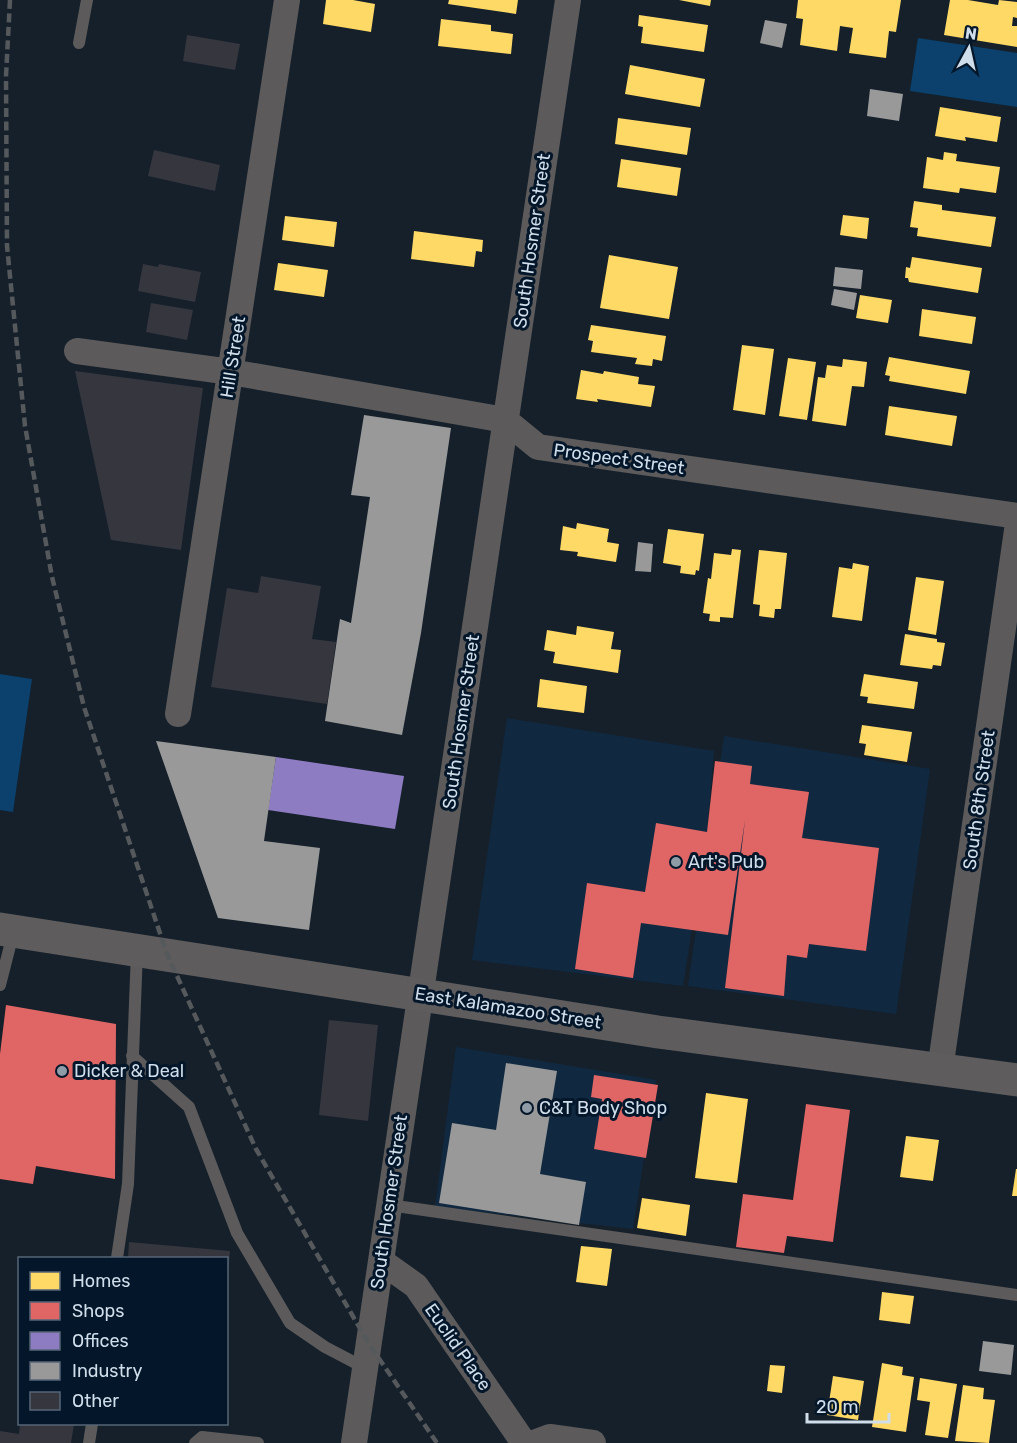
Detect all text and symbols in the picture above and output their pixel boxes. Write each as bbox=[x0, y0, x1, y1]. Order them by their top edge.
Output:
north arrow bbox=[939, 18, 999, 78]
text: N bbox=[964, 23, 978, 44]
street label: South Hosmer Street bbox=[509, 152, 555, 330]
street label: Hill Street bbox=[216, 315, 250, 399]
street label: Prospect Street bbox=[552, 439, 686, 479]
street label: South Hosmer Street bbox=[438, 633, 484, 811]
street label: South 8th Street bbox=[958, 729, 1000, 871]
place label: Art's Pub bbox=[688, 851, 764, 873]
marker: Art's Pub bbox=[669, 855, 683, 869]
street label: East Kalamazoo Street bbox=[413, 982, 603, 1034]
place label: Dicker & Deal bbox=[74, 1060, 184, 1082]
marker: Dicker & Deal bbox=[55, 1064, 69, 1078]
place label: C&T Body Shop bbox=[539, 1097, 667, 1119]
marker: C&T Body Shop bbox=[520, 1101, 534, 1115]
street label: South Hosmer Street bbox=[366, 1113, 412, 1291]
legend bbox=[18, 1257, 228, 1425]
text: Homes bbox=[72, 1270, 130, 1292]
street label: Euclid Place bbox=[420, 1299, 496, 1395]
text: Shops bbox=[72, 1300, 124, 1322]
text: Offices bbox=[72, 1330, 129, 1352]
text: Industry bbox=[72, 1360, 142, 1382]
scale bar bbox=[807, 1386, 890, 1424]
text: Other bbox=[72, 1390, 119, 1412]
text: 20 m bbox=[816, 1396, 858, 1418]

